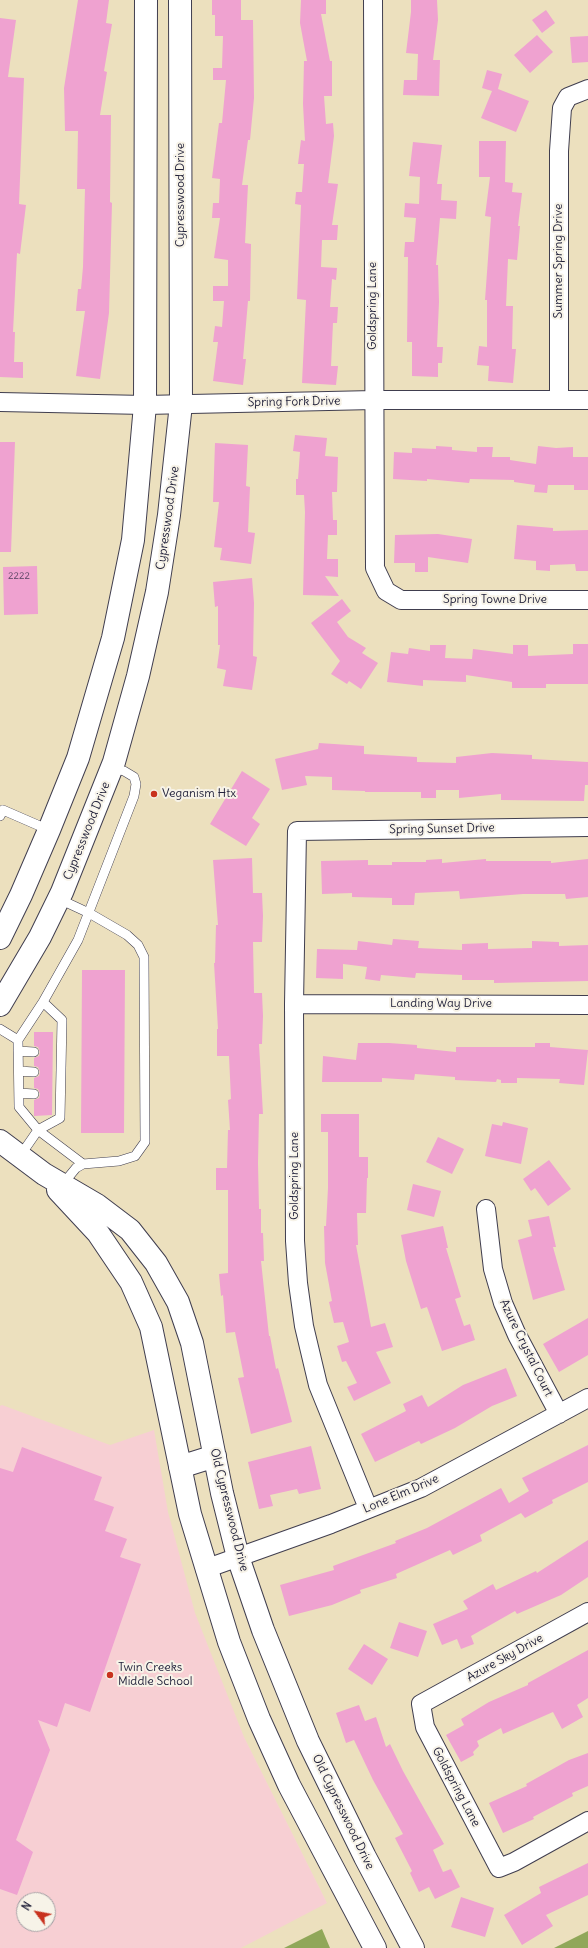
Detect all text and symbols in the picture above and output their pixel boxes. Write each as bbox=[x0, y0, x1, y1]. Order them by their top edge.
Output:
street label: Cypresswood Drive bbox=[174, 143, 188, 247]
street label: Summer Spring Drive bbox=[552, 204, 566, 318]
street label: Goldspring Lane bbox=[366, 262, 380, 350]
street label: Spring Fork Drive bbox=[247, 394, 341, 410]
street label: Cypresswood Drive bbox=[154, 465, 182, 571]
house number: 2222 bbox=[8, 570, 30, 582]
street label: Spring Towne Drive bbox=[443, 593, 547, 607]
street label: Cypresswood Drive bbox=[61, 780, 113, 882]
place label: Veganism Htx bbox=[162, 787, 236, 801]
marker: Veganism Htx bbox=[149, 789, 159, 799]
street label: Spring Sunset Drive bbox=[389, 821, 495, 837]
street label: Landing Way Drive bbox=[390, 997, 492, 1011]
street label: Goldspring Lane bbox=[288, 1132, 302, 1220]
street label: Azure Crystal Court bbox=[496, 1297, 556, 1399]
street label: Old Cypresswood Drive bbox=[207, 1447, 251, 1573]
street label: Lone Elm Drive bbox=[361, 1472, 441, 1516]
street label: Azure Sky Drive bbox=[464, 1631, 546, 1685]
place label: Twin Creeks Middle School bbox=[118, 1661, 192, 1689]
marker: Twin Creeks Middle School bbox=[105, 1670, 115, 1680]
street label: Goldspring Lane bbox=[429, 1745, 483, 1829]
street label: Old Cypresswood Drive bbox=[309, 1752, 377, 1872]
north arrow bbox=[16, 1892, 56, 1932]
text: N bbox=[19, 1899, 35, 1913]

